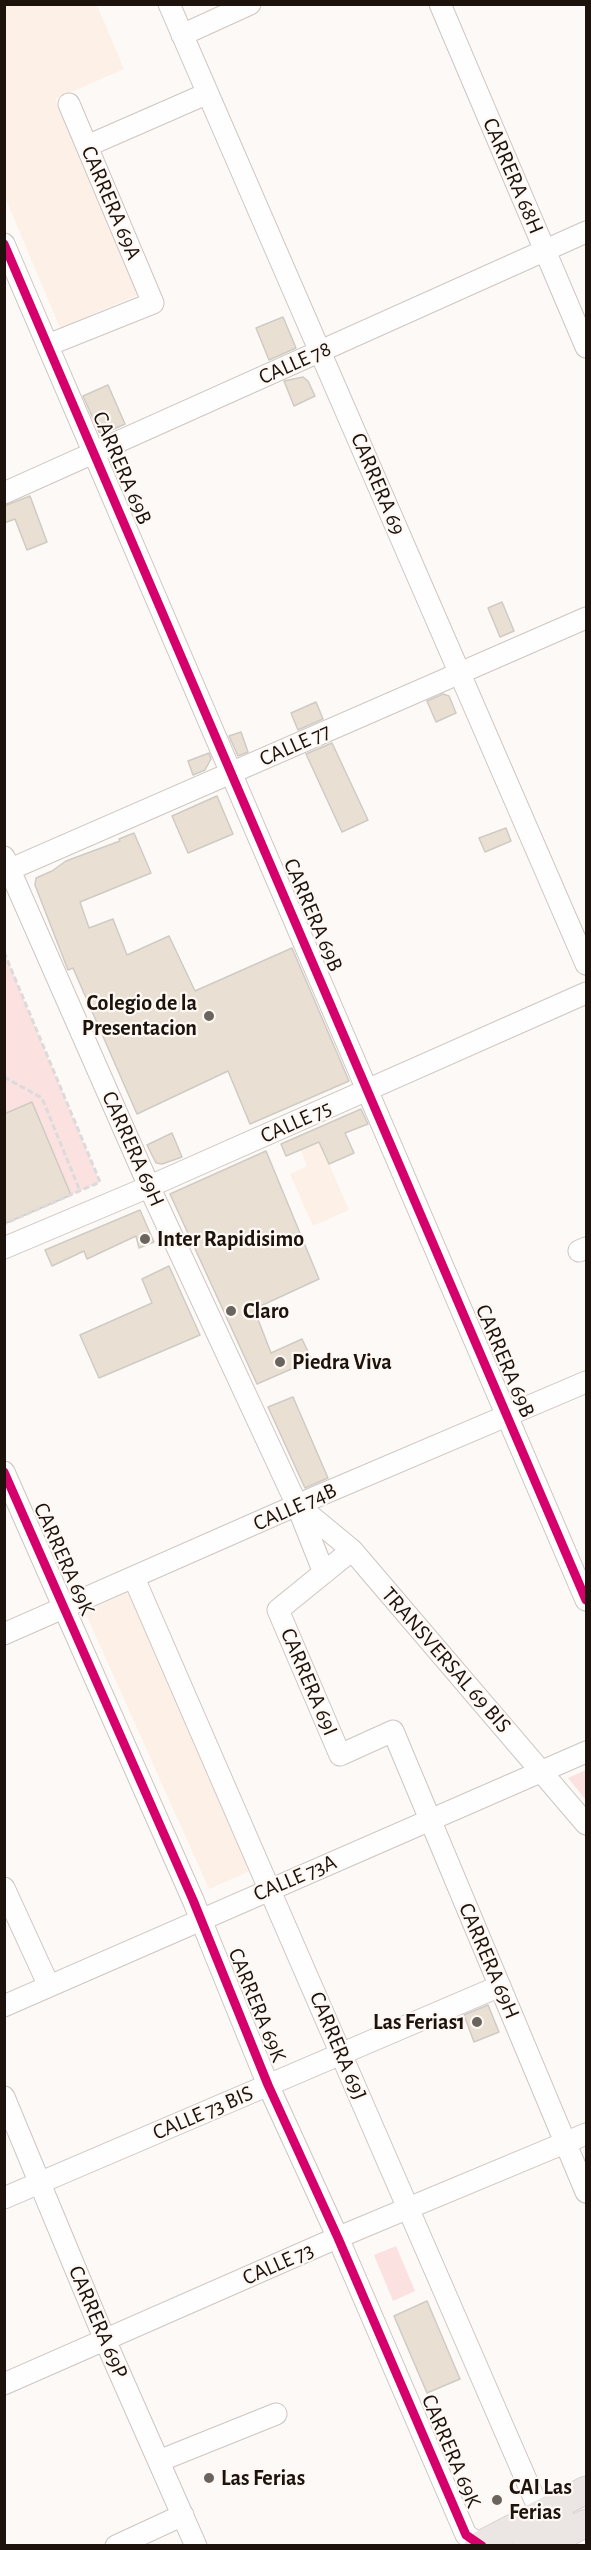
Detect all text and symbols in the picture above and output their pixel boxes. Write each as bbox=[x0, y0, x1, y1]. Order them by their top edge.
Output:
street label: CARRERA 68H bbox=[477, 114, 549, 238]
street label: CARRERA 69A bbox=[75, 142, 147, 264]
street label: CALLE 78 bbox=[255, 335, 335, 391]
street label: CARRERA 69B bbox=[86, 408, 158, 528]
street label: CARRERA 69 bbox=[345, 429, 411, 539]
street label: CALLE 77 bbox=[255, 718, 335, 772]
street label: CARRERA 69B bbox=[277, 855, 349, 975]
place label: Colegio de la Presentacion bbox=[82, 990, 197, 1042]
marker: Colegio de la Presentacion bbox=[202, 1009, 216, 1023]
street label: CARRERA 69H bbox=[96, 1087, 170, 1211]
street label: CALLE 75 bbox=[256, 1095, 336, 1149]
place label: Inter Rapidisimo bbox=[157, 1226, 304, 1252]
marker: Inter Rapidisimo bbox=[138, 1232, 152, 1246]
place label: Claro bbox=[243, 1298, 289, 1324]
street label: CARRERA 69B bbox=[469, 1301, 541, 1421]
marker: Claro bbox=[224, 1304, 238, 1318]
place label: Piedra Viva bbox=[292, 1349, 392, 1375]
marker: Piedra Viva bbox=[273, 1355, 287, 1369]
street label: CALLE 74B bbox=[249, 1477, 341, 1537]
street label: CARRERA 69K bbox=[27, 1499, 101, 1619]
street label: TRANSVERSAL 69 BIS bbox=[375, 1582, 517, 1738]
street label: CARRERA 69I bbox=[275, 1624, 343, 1740]
street label: CALLE 73A bbox=[250, 1849, 340, 1907]
street label: CARRERA 69H bbox=[453, 1899, 525, 2023]
street label: CARRERA 69K bbox=[222, 1944, 292, 2066]
street label: CARRERA 69J bbox=[303, 1988, 373, 2104]
place label: Las Ferias1 bbox=[373, 2009, 465, 2035]
marker: Las Ferias1 bbox=[470, 2015, 484, 2029]
street label: CALLE 73 BIS bbox=[149, 2080, 257, 2146]
street label: CALLE 73 bbox=[238, 2237, 318, 2291]
street label: CARRERA 69P bbox=[62, 2262, 134, 2382]
street label: CARRERA 69K bbox=[415, 2390, 487, 2512]
place label: Las Ferias bbox=[221, 2465, 305, 2491]
marker: Las Ferias bbox=[202, 2471, 216, 2485]
place label: CAI Las Ferias bbox=[509, 2474, 572, 2526]
marker: CAI Las Ferias bbox=[490, 2493, 504, 2507]

